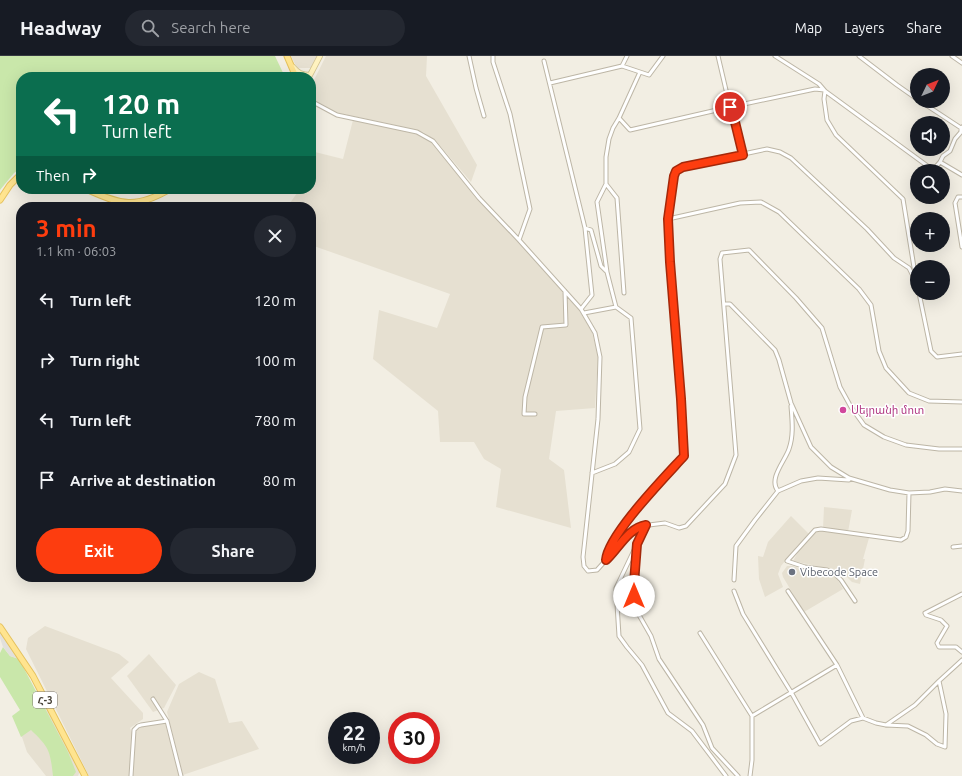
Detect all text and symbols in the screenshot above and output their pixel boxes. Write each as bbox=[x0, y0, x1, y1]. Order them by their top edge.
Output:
search box bbox=[125, 10, 405, 46]
text: Headway bbox=[20, 17, 101, 39]
icon: search bbox=[139, 17, 161, 39]
text: Search here bbox=[171, 19, 251, 36]
text: Map bbox=[795, 20, 822, 36]
text: Layers bbox=[844, 20, 884, 36]
text: Share bbox=[906, 20, 942, 36]
north arrow bbox=[910, 68, 950, 108]
map controls bbox=[910, 68, 950, 300]
icon: left bbox=[36, 88, 88, 140]
text: 120 m bbox=[102, 88, 180, 119]
pin bbox=[713, 90, 747, 124]
icon: arrive bbox=[719, 96, 741, 118]
button: sound bbox=[910, 116, 950, 156]
text: Turn left bbox=[102, 121, 172, 141]
icon: right bbox=[78, 164, 100, 186]
button: search bbox=[910, 164, 950, 204]
text: Then bbox=[36, 167, 70, 184]
button: + bbox=[910, 212, 950, 252]
text: 3 min bbox=[36, 215, 97, 242]
button: close bbox=[254, 215, 296, 257]
text: 1.1 km · 06:03 bbox=[36, 244, 116, 258]
button: − bbox=[910, 260, 950, 300]
icon: left bbox=[36, 289, 58, 311]
text: Turn left bbox=[70, 292, 131, 309]
text: 120 m bbox=[254, 292, 296, 309]
icon: right bbox=[36, 349, 58, 371]
text: Turn right bbox=[70, 352, 140, 369]
text: 100 m bbox=[254, 352, 296, 369]
place label: Սեյրանի մոտ bbox=[851, 404, 924, 417]
marker: Սեյրանի մոտ bbox=[838, 405, 848, 415]
icon: left bbox=[36, 409, 58, 431]
text: Turn left bbox=[70, 412, 131, 429]
text: 780 m bbox=[254, 412, 296, 429]
icon: arrive bbox=[36, 469, 58, 491]
text: Arrive at destination bbox=[70, 472, 216, 489]
text: 80 m bbox=[263, 472, 296, 489]
button: Exit bbox=[36, 528, 162, 574]
button: Share bbox=[170, 528, 296, 574]
place label: Vibecode Space bbox=[800, 566, 878, 578]
marker: Vibecode Space bbox=[787, 567, 797, 577]
position arrow bbox=[613, 575, 655, 617]
road number: Հ-3 bbox=[33, 692, 57, 708]
speed limit sign: 30 bbox=[388, 712, 440, 764]
text: 22 bbox=[343, 721, 365, 744]
text: km/h bbox=[342, 742, 366, 753]

